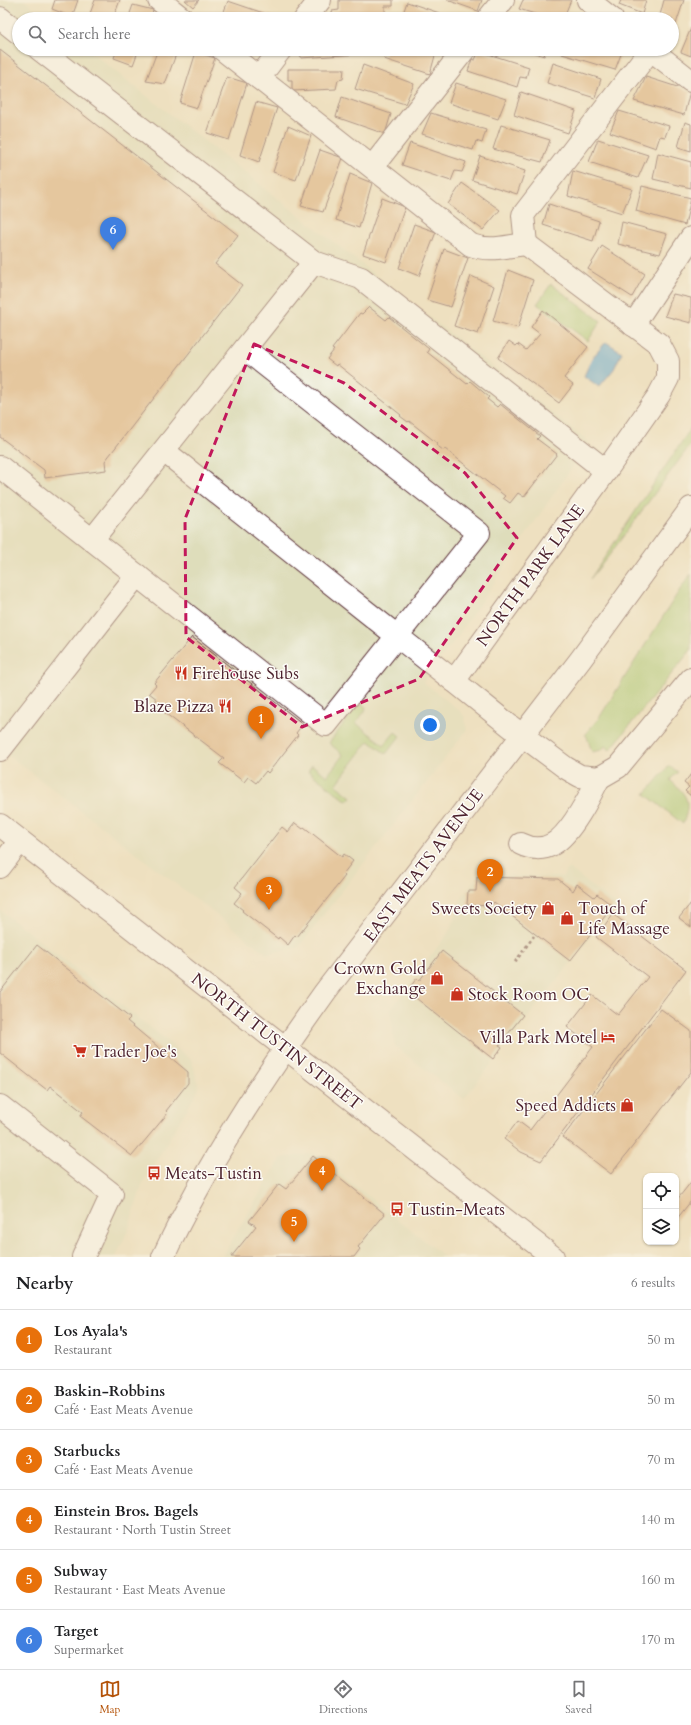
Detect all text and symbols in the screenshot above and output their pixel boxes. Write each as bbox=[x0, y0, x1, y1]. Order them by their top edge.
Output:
search box bbox=[12, 12, 679, 56]
icon: search bbox=[26, 23, 48, 45]
text: Search here bbox=[58, 24, 131, 44]
pin: 6 bbox=[100, 217, 126, 250]
street label: NORTH PARK LANE bbox=[471, 499, 590, 651]
place label: Firehouse Subs bbox=[192, 662, 299, 685]
restaurant icon: Firehouse Subs bbox=[173, 665, 189, 681]
place label: Blaze Pizza bbox=[134, 695, 215, 718]
restaurant icon: Blaze Pizza bbox=[217, 698, 233, 714]
pin: 1 bbox=[248, 706, 274, 739]
your location bbox=[420, 715, 440, 735]
street label: EAST MEATS AVENUE bbox=[358, 784, 489, 947]
pin: 2 bbox=[477, 859, 503, 892]
pin: 3 bbox=[256, 877, 282, 910]
place label: Sweets Society bbox=[431, 897, 537, 920]
place label: Touch of Life Massage bbox=[578, 897, 670, 940]
shop icon: Sweets Society bbox=[540, 900, 556, 916]
shop icon: Touch of Life Massage bbox=[559, 910, 575, 926]
place label: Crown Gold Exchange bbox=[334, 957, 426, 1000]
street label: NORTH TUSTIN STREET bbox=[187, 967, 367, 1115]
shop icon: Crown Gold Exchange bbox=[429, 970, 445, 986]
place label: Stock Room OC bbox=[468, 983, 589, 1006]
shop icon: Stock Room OC bbox=[449, 986, 465, 1002]
place label: Villa Park Motel bbox=[479, 1026, 598, 1049]
hotel icon: Villa Park Motel bbox=[600, 1029, 616, 1045]
place label: Trader Joe's bbox=[91, 1040, 177, 1063]
supermarket icon: Trader Joe's bbox=[72, 1043, 88, 1059]
place label: Speed Addicts bbox=[516, 1094, 616, 1117]
shop icon: Speed Addicts bbox=[619, 1097, 635, 1113]
pin: 4 bbox=[309, 1158, 335, 1191]
place label: Meats-Tustin bbox=[165, 1162, 262, 1185]
bus stop icon: Meats-Tustin bbox=[146, 1165, 162, 1181]
map controls bbox=[643, 1173, 679, 1245]
button: locate bbox=[643, 1173, 679, 1209]
place label: Tustin-Meats bbox=[408, 1198, 505, 1221]
bus stop icon: Tustin-Meats bbox=[389, 1201, 405, 1217]
pin: 5 bbox=[281, 1209, 307, 1242]
button: layers bbox=[643, 1209, 679, 1245]
text: Nearby bbox=[16, 1272, 73, 1295]
text: 6 results bbox=[631, 1274, 675, 1292]
text: Los Ayala's bbox=[54, 1321, 127, 1341]
text: 1 bbox=[26, 1331, 32, 1349]
text: 50 m bbox=[647, 1331, 675, 1349]
text: Restaurant bbox=[54, 1341, 112, 1359]
text: Baskin-Robbins bbox=[54, 1381, 165, 1401]
text: 2 bbox=[26, 1391, 32, 1409]
text: 50 m bbox=[647, 1391, 675, 1409]
text: Café · East Meats Avenue bbox=[54, 1401, 193, 1419]
text: Starbucks bbox=[54, 1441, 120, 1461]
text: 3 bbox=[26, 1451, 32, 1469]
text: 70 m bbox=[647, 1451, 675, 1469]
text: Café · East Meats Avenue bbox=[54, 1461, 193, 1479]
text: Einstein Bros. Bagels bbox=[54, 1501, 198, 1521]
text: 4 bbox=[26, 1511, 32, 1529]
text: 140 m bbox=[641, 1511, 675, 1529]
text: Restaurant · North Tustin Street bbox=[54, 1521, 231, 1539]
text: Subway bbox=[54, 1561, 107, 1581]
text: 5 bbox=[26, 1571, 32, 1589]
text: 160 m bbox=[641, 1571, 675, 1589]
text: Restaurant · East Meats Avenue bbox=[54, 1581, 226, 1599]
text: Target bbox=[54, 1621, 98, 1641]
text: 6 bbox=[26, 1631, 32, 1649]
text: 170 m bbox=[641, 1631, 675, 1649]
text: Supermarket bbox=[54, 1641, 124, 1659]
tab: Map bbox=[99, 1678, 121, 1717]
tab: Directions bbox=[319, 1678, 367, 1717]
tab: Saved bbox=[565, 1678, 592, 1717]

